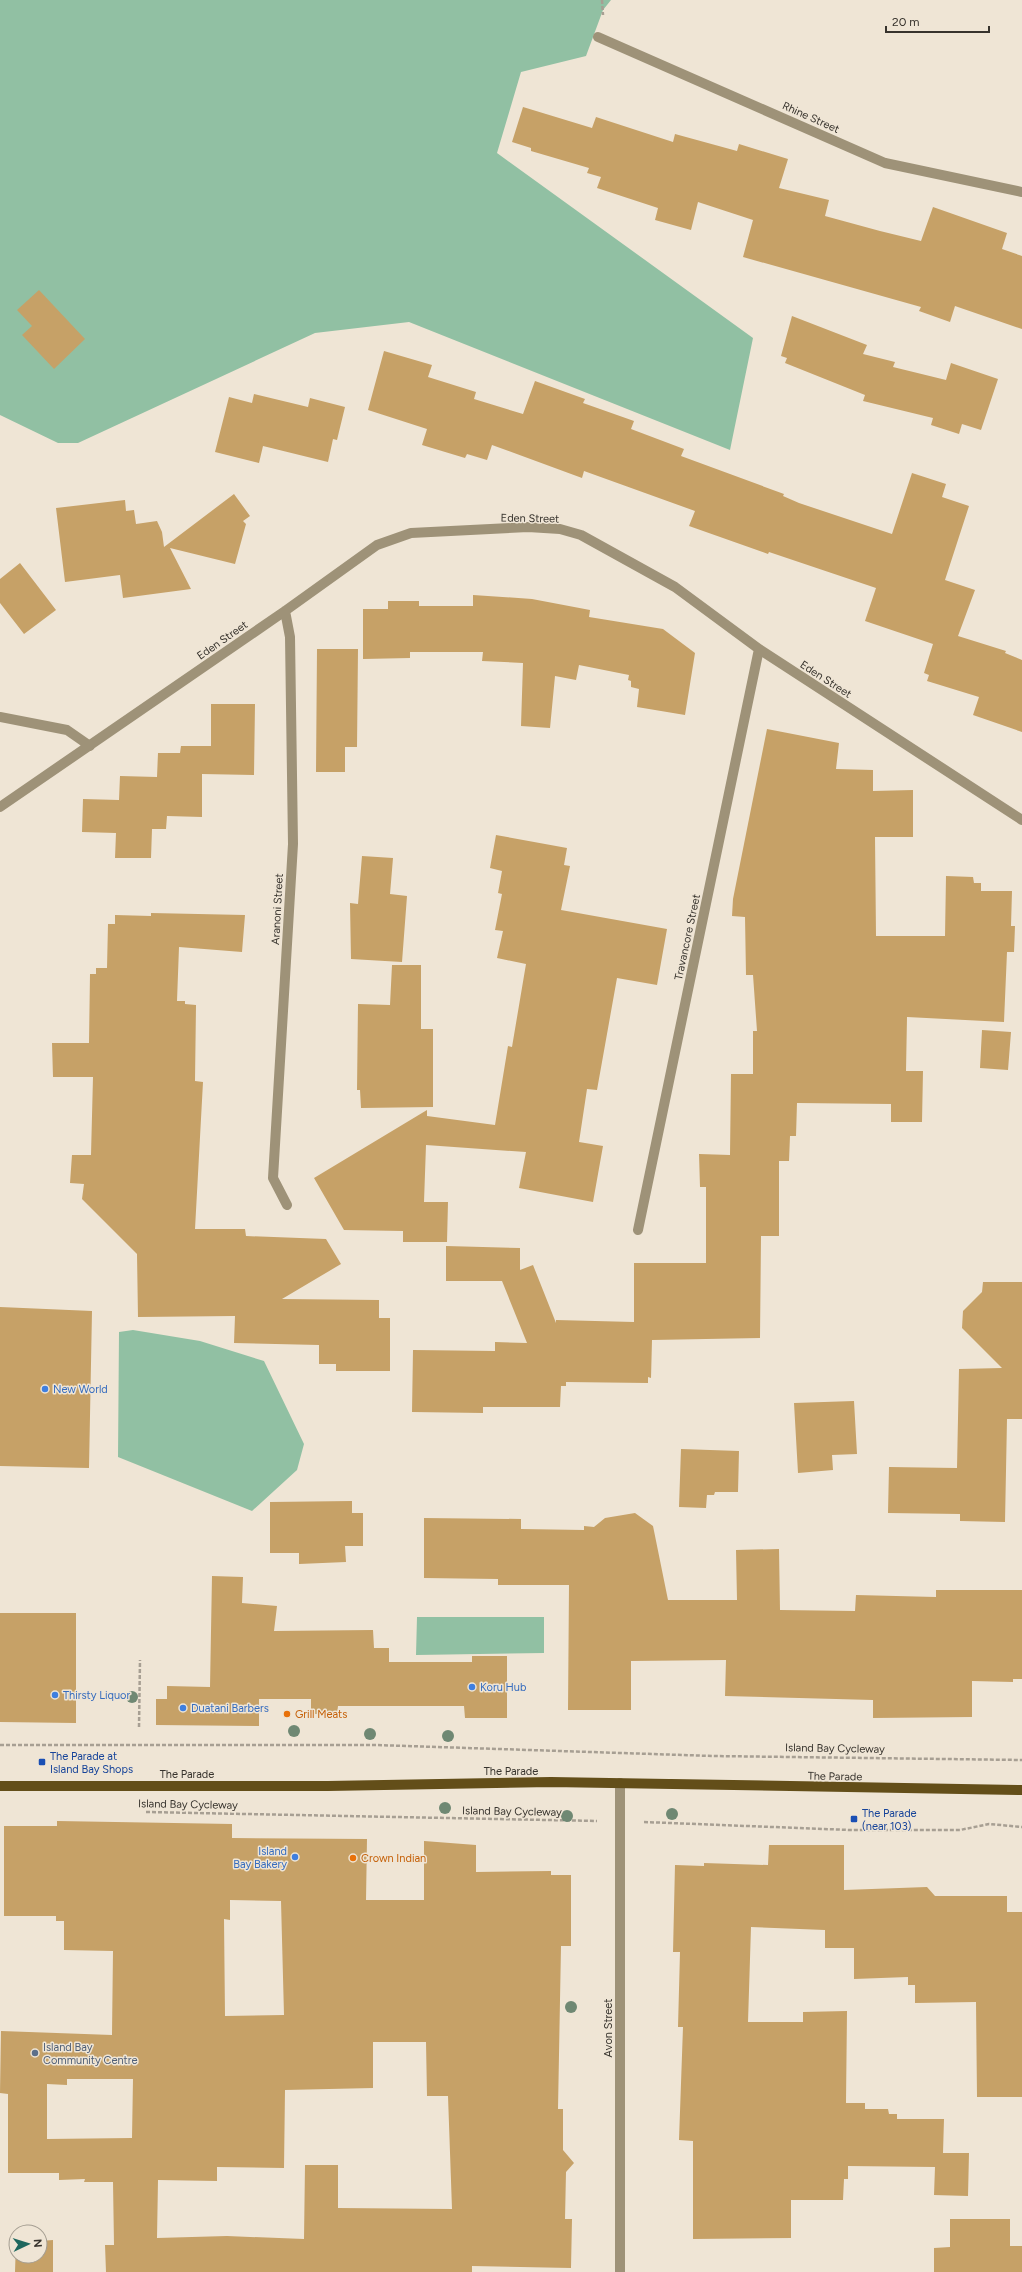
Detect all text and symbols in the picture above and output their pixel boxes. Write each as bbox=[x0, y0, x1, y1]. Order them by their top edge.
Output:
scale bar bbox=[886, 8, 989, 34]
text: 20 m bbox=[892, 15, 920, 29]
street label: Rhine Street bbox=[780, 99, 841, 136]
street label: Eden Street bbox=[501, 511, 559, 526]
street label: Eden Street bbox=[195, 618, 250, 663]
street label: Eden Street bbox=[798, 658, 854, 701]
street label: Aranoni Street bbox=[269, 873, 286, 945]
street label: Travancore Street bbox=[672, 893, 703, 981]
place label: New World bbox=[53, 1383, 108, 1396]
marker: New World bbox=[40, 1384, 50, 1394]
place label: Koru Hub bbox=[480, 1681, 526, 1694]
marker: Koru Hub bbox=[467, 1682, 477, 1692]
place label: Thirsty Liquor bbox=[63, 1689, 130, 1702]
marker: Thirsty Liquor bbox=[50, 1690, 60, 1700]
place label: Duatani Barbers bbox=[191, 1702, 269, 1715]
marker: Duatani Barbers bbox=[178, 1703, 188, 1713]
place label: Grill Meats bbox=[295, 1708, 347, 1721]
marker: Grill Meats bbox=[282, 1709, 292, 1719]
street label: Island Bay Cycleway bbox=[785, 1741, 885, 1756]
place label: The Parade at Island Bay Shops bbox=[50, 1750, 133, 1776]
marker: The Parade at Island Bay Shops bbox=[37, 1757, 47, 1767]
street label: The Parade bbox=[484, 1765, 538, 1778]
street label: The Parade bbox=[160, 1768, 214, 1781]
street label: The Parade bbox=[808, 1770, 862, 1783]
street label: Island Bay Cycleway bbox=[138, 1797, 238, 1812]
street label: Island Bay Cycleway bbox=[462, 1804, 562, 1819]
place label: The Parade (near 103) bbox=[862, 1807, 917, 1833]
marker: The Parade (near 103) bbox=[849, 1814, 859, 1824]
place label: Island Bay Bakery bbox=[233, 1845, 287, 1871]
marker: Island Bay Bakery bbox=[290, 1852, 300, 1862]
place label: Crown Indian bbox=[361, 1852, 426, 1865]
marker: Crown Indian bbox=[348, 1853, 358, 1863]
street label: Avon Street bbox=[602, 1999, 615, 2057]
place label: Island Bay Community Centre bbox=[43, 2041, 137, 2067]
marker: Island Bay Community Centre bbox=[30, 2048, 40, 2058]
north arrow bbox=[8, 2224, 48, 2264]
text: N bbox=[31, 2239, 44, 2248]

